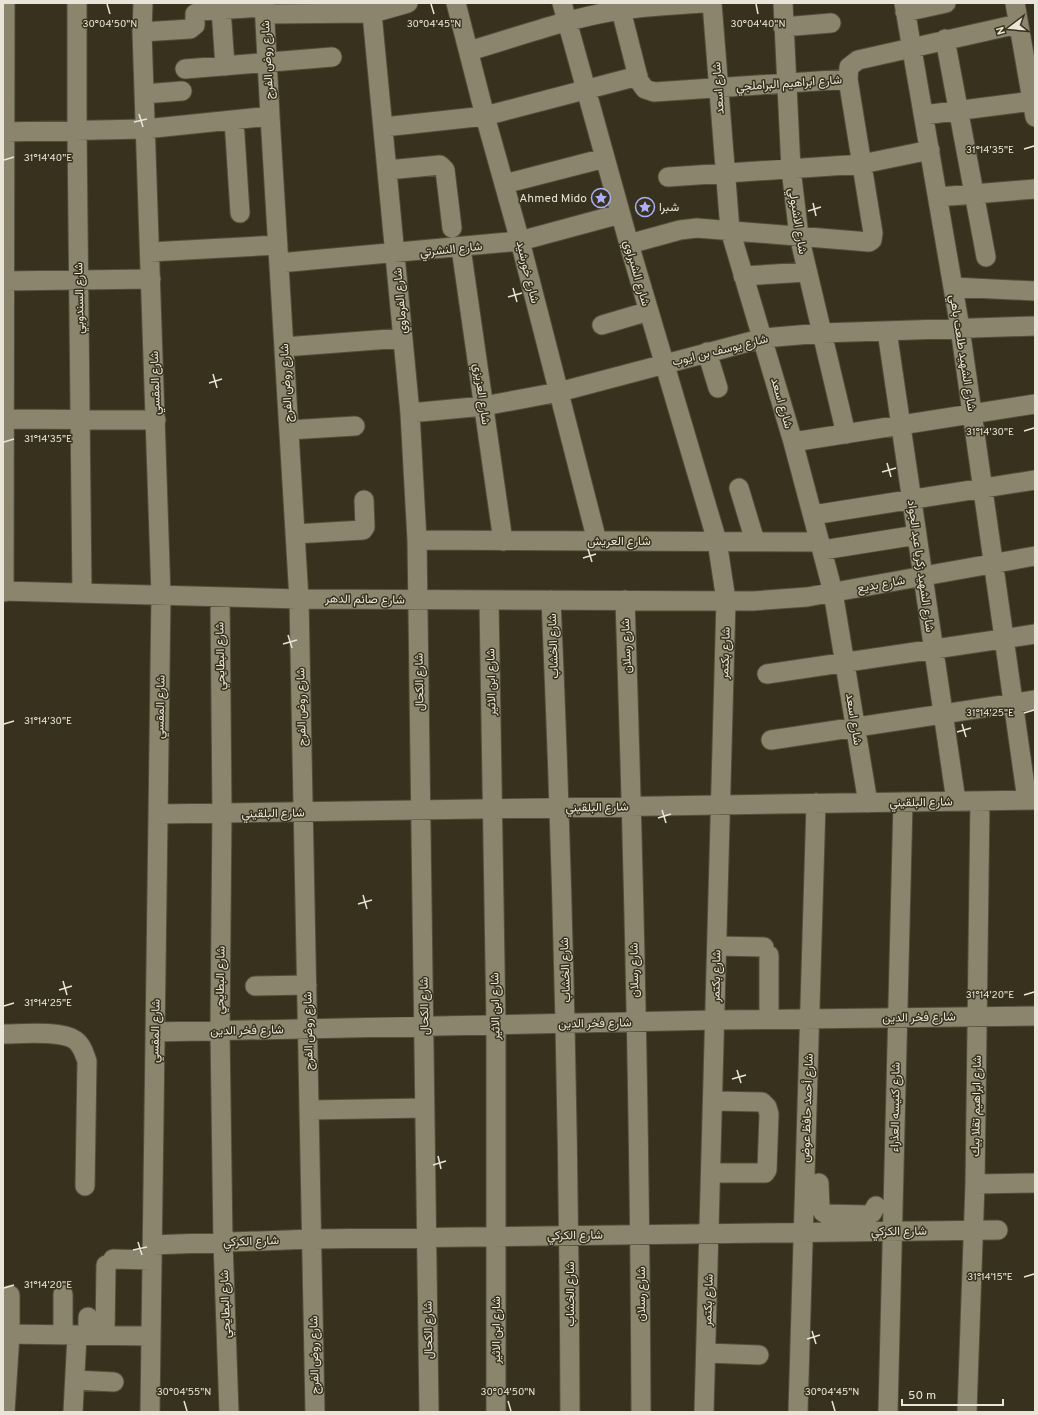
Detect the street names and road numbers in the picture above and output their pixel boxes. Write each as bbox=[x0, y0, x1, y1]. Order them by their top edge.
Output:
street label: شارع روض الفرج bbox=[258, 20, 278, 100]
street label: شارع اسعد bbox=[709, 61, 729, 115]
street label: شارع ابراهيم البراملجي bbox=[736, 72, 843, 97]
street label: شارع الاشبولي bbox=[783, 187, 810, 256]
street label: شارع الشبراوي bbox=[618, 238, 653, 308]
street label: شارع النشرتي bbox=[419, 239, 483, 262]
street label: شارع خورشيد bbox=[512, 239, 542, 305]
street label: شارع السندوبي bbox=[71, 262, 90, 334]
street label: شارع الفرماوي bbox=[390, 267, 413, 335]
street label: شارع الشهيد طلعت باهي bbox=[944, 294, 979, 413]
street label: شارع يوسف بن ايوب bbox=[671, 331, 770, 371]
street label: شارع روض الفرج bbox=[277, 343, 297, 423]
street label: شارع المقسي bbox=[147, 351, 166, 415]
street label: شارع العزيزي bbox=[468, 362, 493, 426]
street label: شارع اسعد bbox=[766, 376, 796, 431]
street label: شارع الشهيد زكريا عبد الجواد bbox=[903, 499, 937, 633]
street label: شارع العريش bbox=[587, 534, 651, 550]
street label: شارع بديع bbox=[856, 573, 906, 597]
street label: شارع صائم الدهر bbox=[324, 591, 405, 609]
street label: شارع الخشاب bbox=[545, 613, 563, 679]
street label: شارع رسلان bbox=[618, 618, 636, 674]
street label: شارع البطايحي bbox=[212, 622, 231, 690]
street label: شارع بكتمر bbox=[717, 627, 735, 681]
street label: شارع ابن الاثير bbox=[483, 648, 501, 717]
street label: شارع الكحال bbox=[411, 653, 429, 711]
street label: شارع روض الفرج bbox=[293, 667, 311, 747]
street label: شارع المقسي bbox=[152, 675, 171, 739]
street label: شارع اسعد bbox=[841, 692, 865, 746]
street label: شارع البلقيني bbox=[889, 794, 953, 813]
street label: شارع البلقيني bbox=[565, 799, 629, 818]
street label: شارع البلقيني bbox=[241, 805, 305, 824]
street label: شارع الخشاب bbox=[557, 937, 575, 1003]
street label: شارع رسلان bbox=[627, 942, 643, 998]
street label: شارع البطايحي bbox=[212, 946, 231, 1014]
street label: شارع بكتمر bbox=[709, 950, 725, 1003]
street label: شارع ابن الاثير bbox=[487, 972, 505, 1041]
street label: شارع الكحال bbox=[416, 977, 434, 1035]
street label: شارع روض الفرج bbox=[300, 991, 318, 1071]
street label: شارع المقسي bbox=[147, 999, 166, 1063]
street label: شارع فخر الدين bbox=[882, 1009, 956, 1027]
street label: شارع فخر الدين bbox=[558, 1015, 632, 1033]
street label: شارع فخر الدين bbox=[210, 1022, 284, 1040]
street label: شارع أحمد حافظ عوض bbox=[798, 1053, 818, 1163]
street label: شارع ابراهيم تقلا بيك bbox=[968, 1055, 986, 1157]
street label: شارع كنيسه العذراء bbox=[887, 1062, 905, 1152]
street label: شارع الكركي bbox=[871, 1224, 927, 1241]
street label: شارع الكركي bbox=[547, 1228, 603, 1245]
street label: شارع الكركي bbox=[223, 1233, 279, 1252]
street label: شارع الخشاب bbox=[563, 1261, 579, 1327]
street label: شارع رسلان bbox=[634, 1267, 650, 1321]
street label: شارع البطايحي bbox=[217, 1270, 236, 1338]
street label: شارع بكتمر bbox=[700, 1274, 718, 1328]
street label: شارع ابن الاثير bbox=[489, 1296, 505, 1365]
street label: شارع الكحال bbox=[420, 1301, 438, 1359]
street label: شارع روض الفرج bbox=[306, 1315, 324, 1395]

